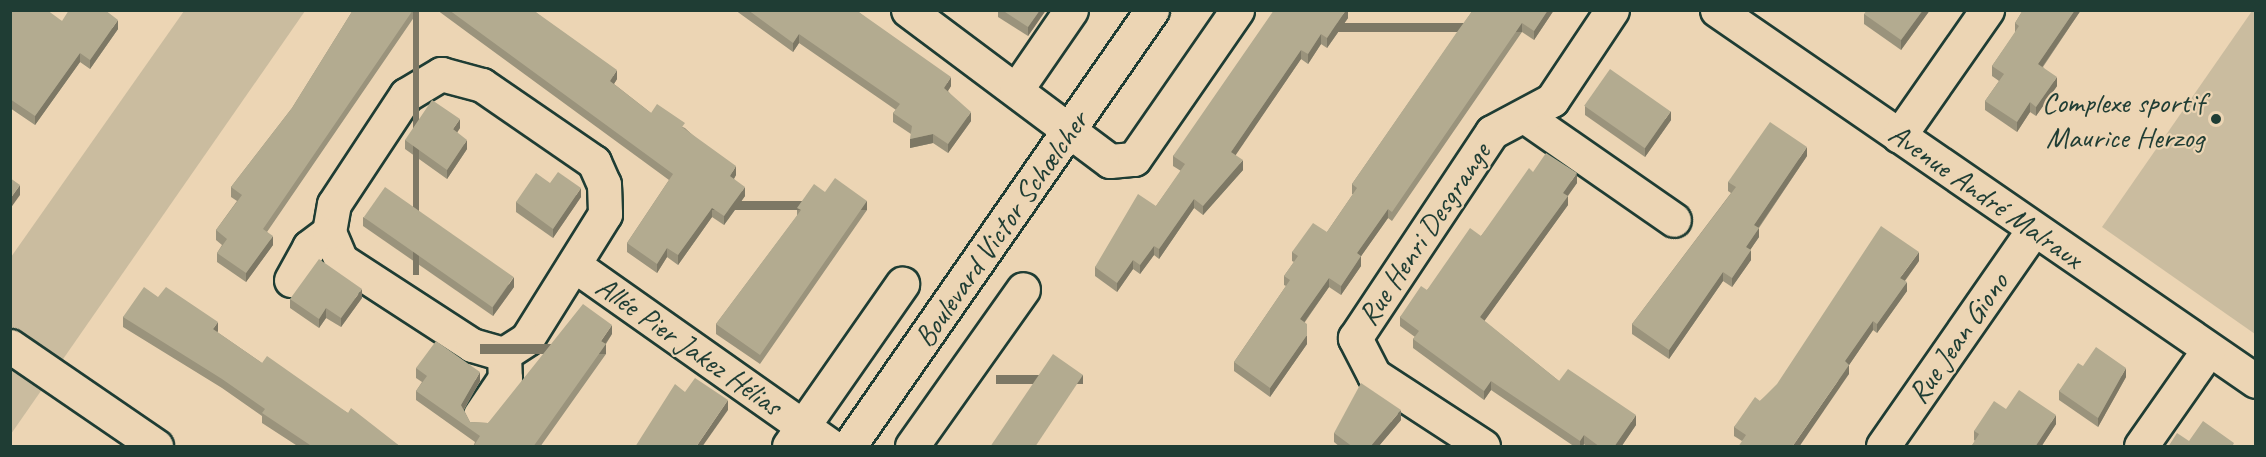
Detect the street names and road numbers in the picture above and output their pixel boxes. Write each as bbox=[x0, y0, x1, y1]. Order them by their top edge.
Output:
street label: Boulevard Victor Schœlcher bbox=[906, 104, 1096, 354]
street label: Avenue André Malraux bbox=[1882, 116, 2090, 276]
street label: Rue Henri Desgrange bbox=[1350, 136, 1498, 332]
street label: Rue Jean Giono bbox=[1900, 266, 2016, 410]
street label: Allée Pier Jakez Hélias bbox=[589, 269, 789, 423]

